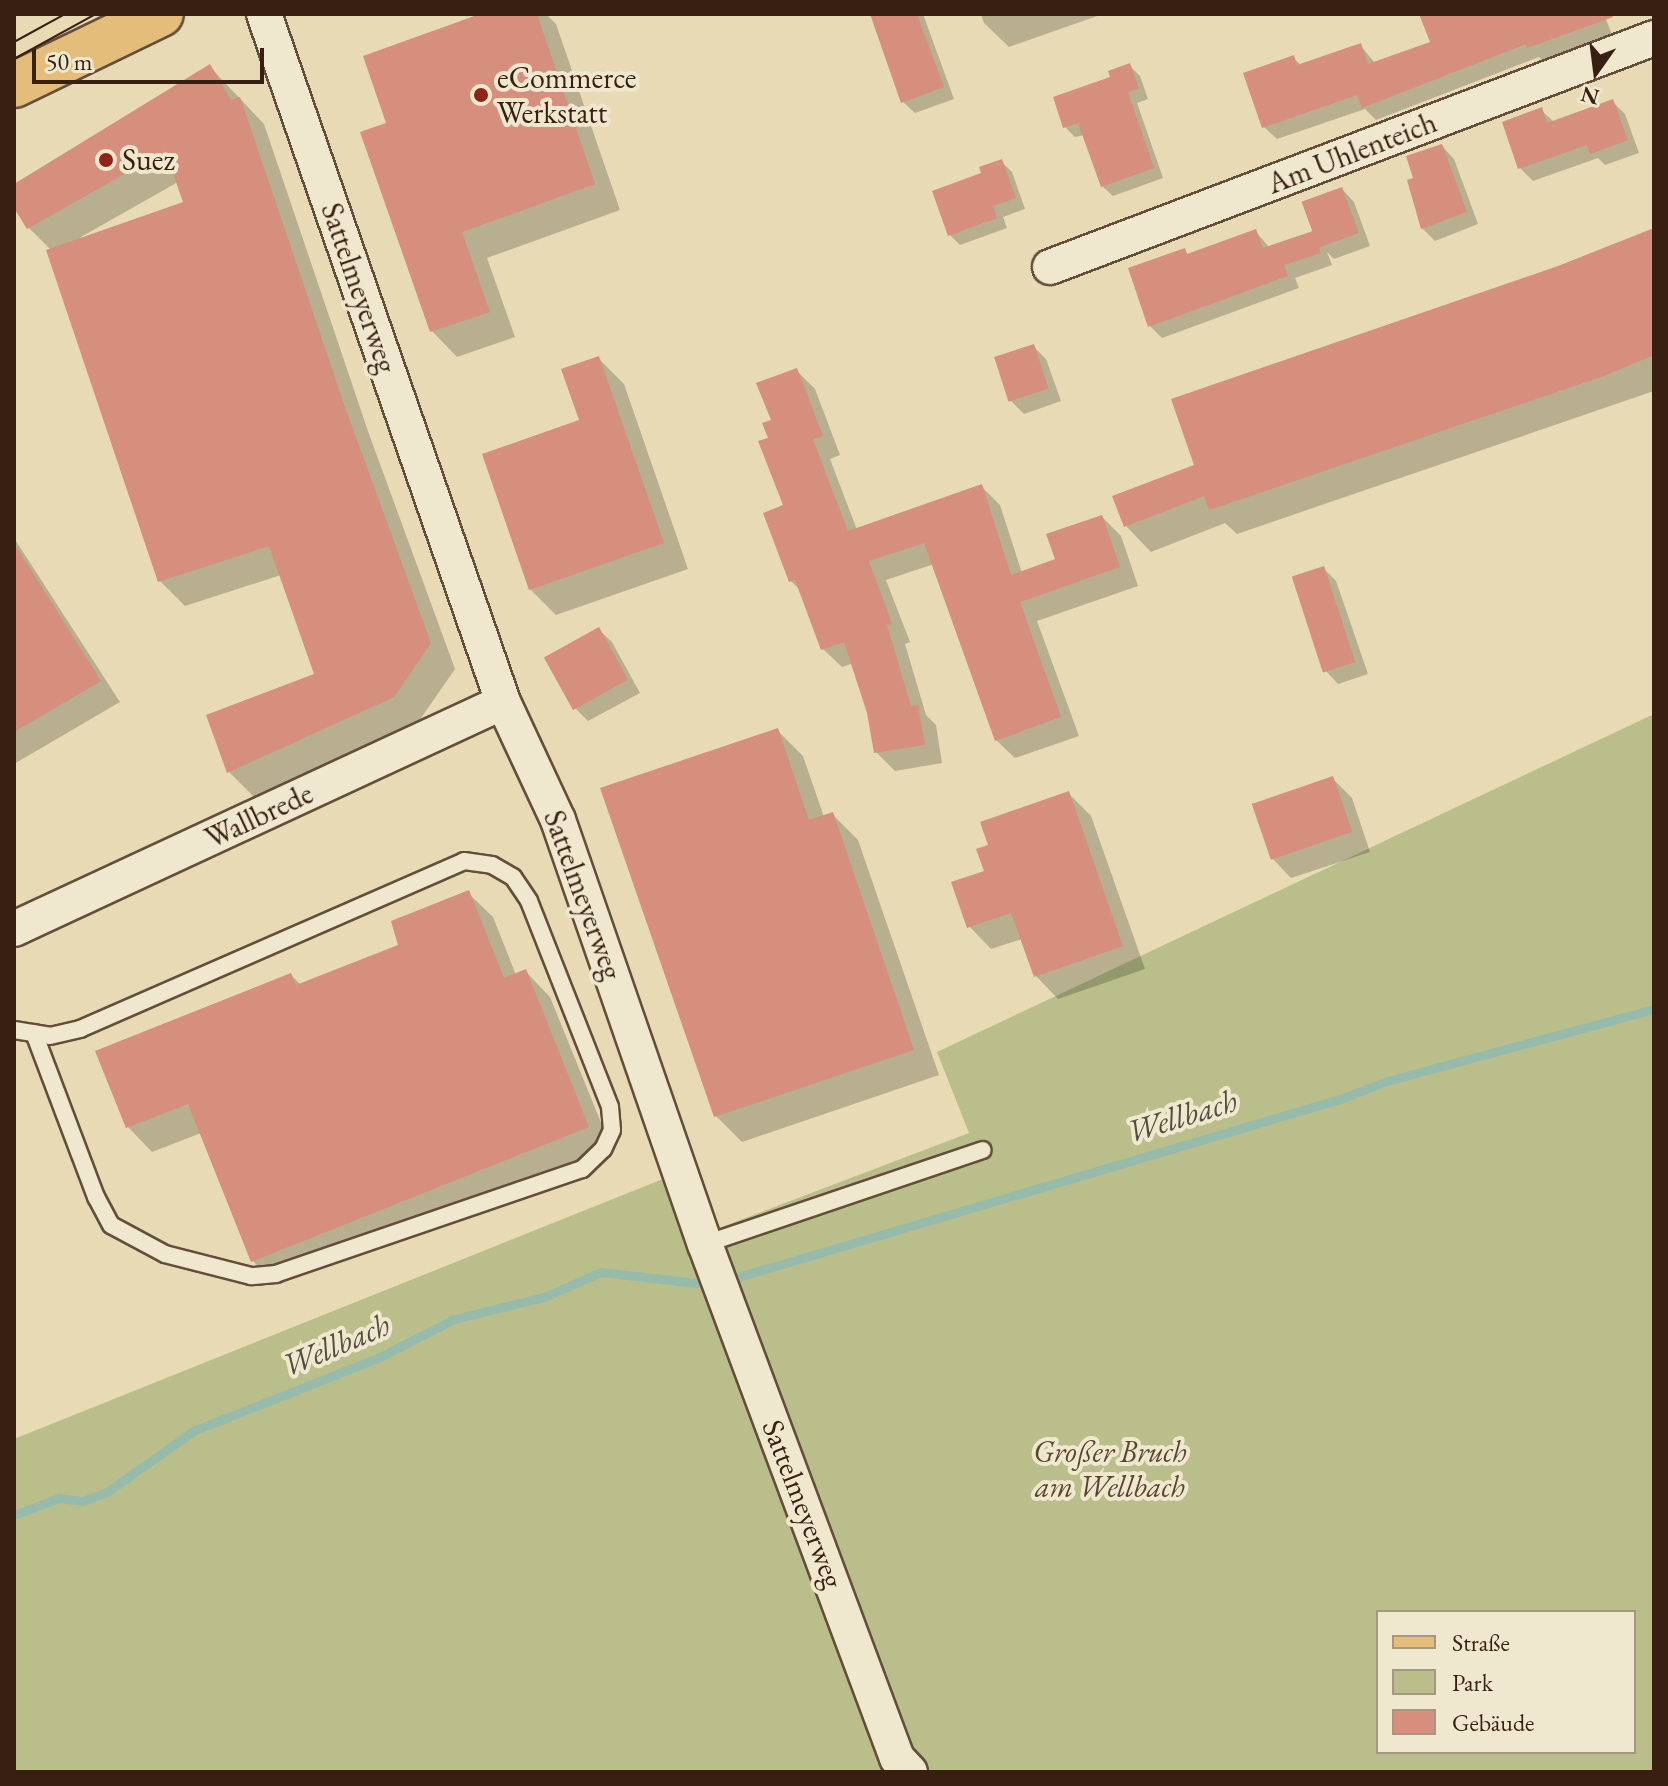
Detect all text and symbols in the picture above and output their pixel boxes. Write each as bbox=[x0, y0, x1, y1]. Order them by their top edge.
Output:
scale bar bbox=[36, 32, 268, 82]
north arrow bbox=[1556, 32, 1636, 112]
text: 50 m bbox=[46, 46, 93, 77]
place label: eCommerce Werkstatt bbox=[497, 60, 637, 130]
text: N bbox=[1578, 80, 1602, 112]
marker: eCommerce Werkstatt bbox=[472, 86, 490, 104]
street label: Am Uhlenteich bbox=[1262, 104, 1442, 202]
place label: Suez bbox=[122, 142, 175, 178]
marker: Suez bbox=[97, 151, 115, 169]
street label: Sattelmeyerweg bbox=[313, 198, 405, 378]
street label: Wallbrede bbox=[199, 775, 319, 857]
street label: Sattelmeyerweg bbox=[536, 806, 630, 984]
water label: Wellbach bbox=[1122, 1081, 1242, 1151]
water label: Wellbach bbox=[276, 1305, 396, 1385]
street label: Sattelmeyerweg bbox=[754, 1415, 852, 1593]
park label: Großer Bruch am Wellbach bbox=[1033, 1434, 1187, 1504]
legend bbox=[1376, 1610, 1636, 1754]
text: Straße bbox=[1452, 1627, 1510, 1658]
text: Park bbox=[1452, 1667, 1493, 1698]
text: Gebäude bbox=[1452, 1707, 1534, 1738]

